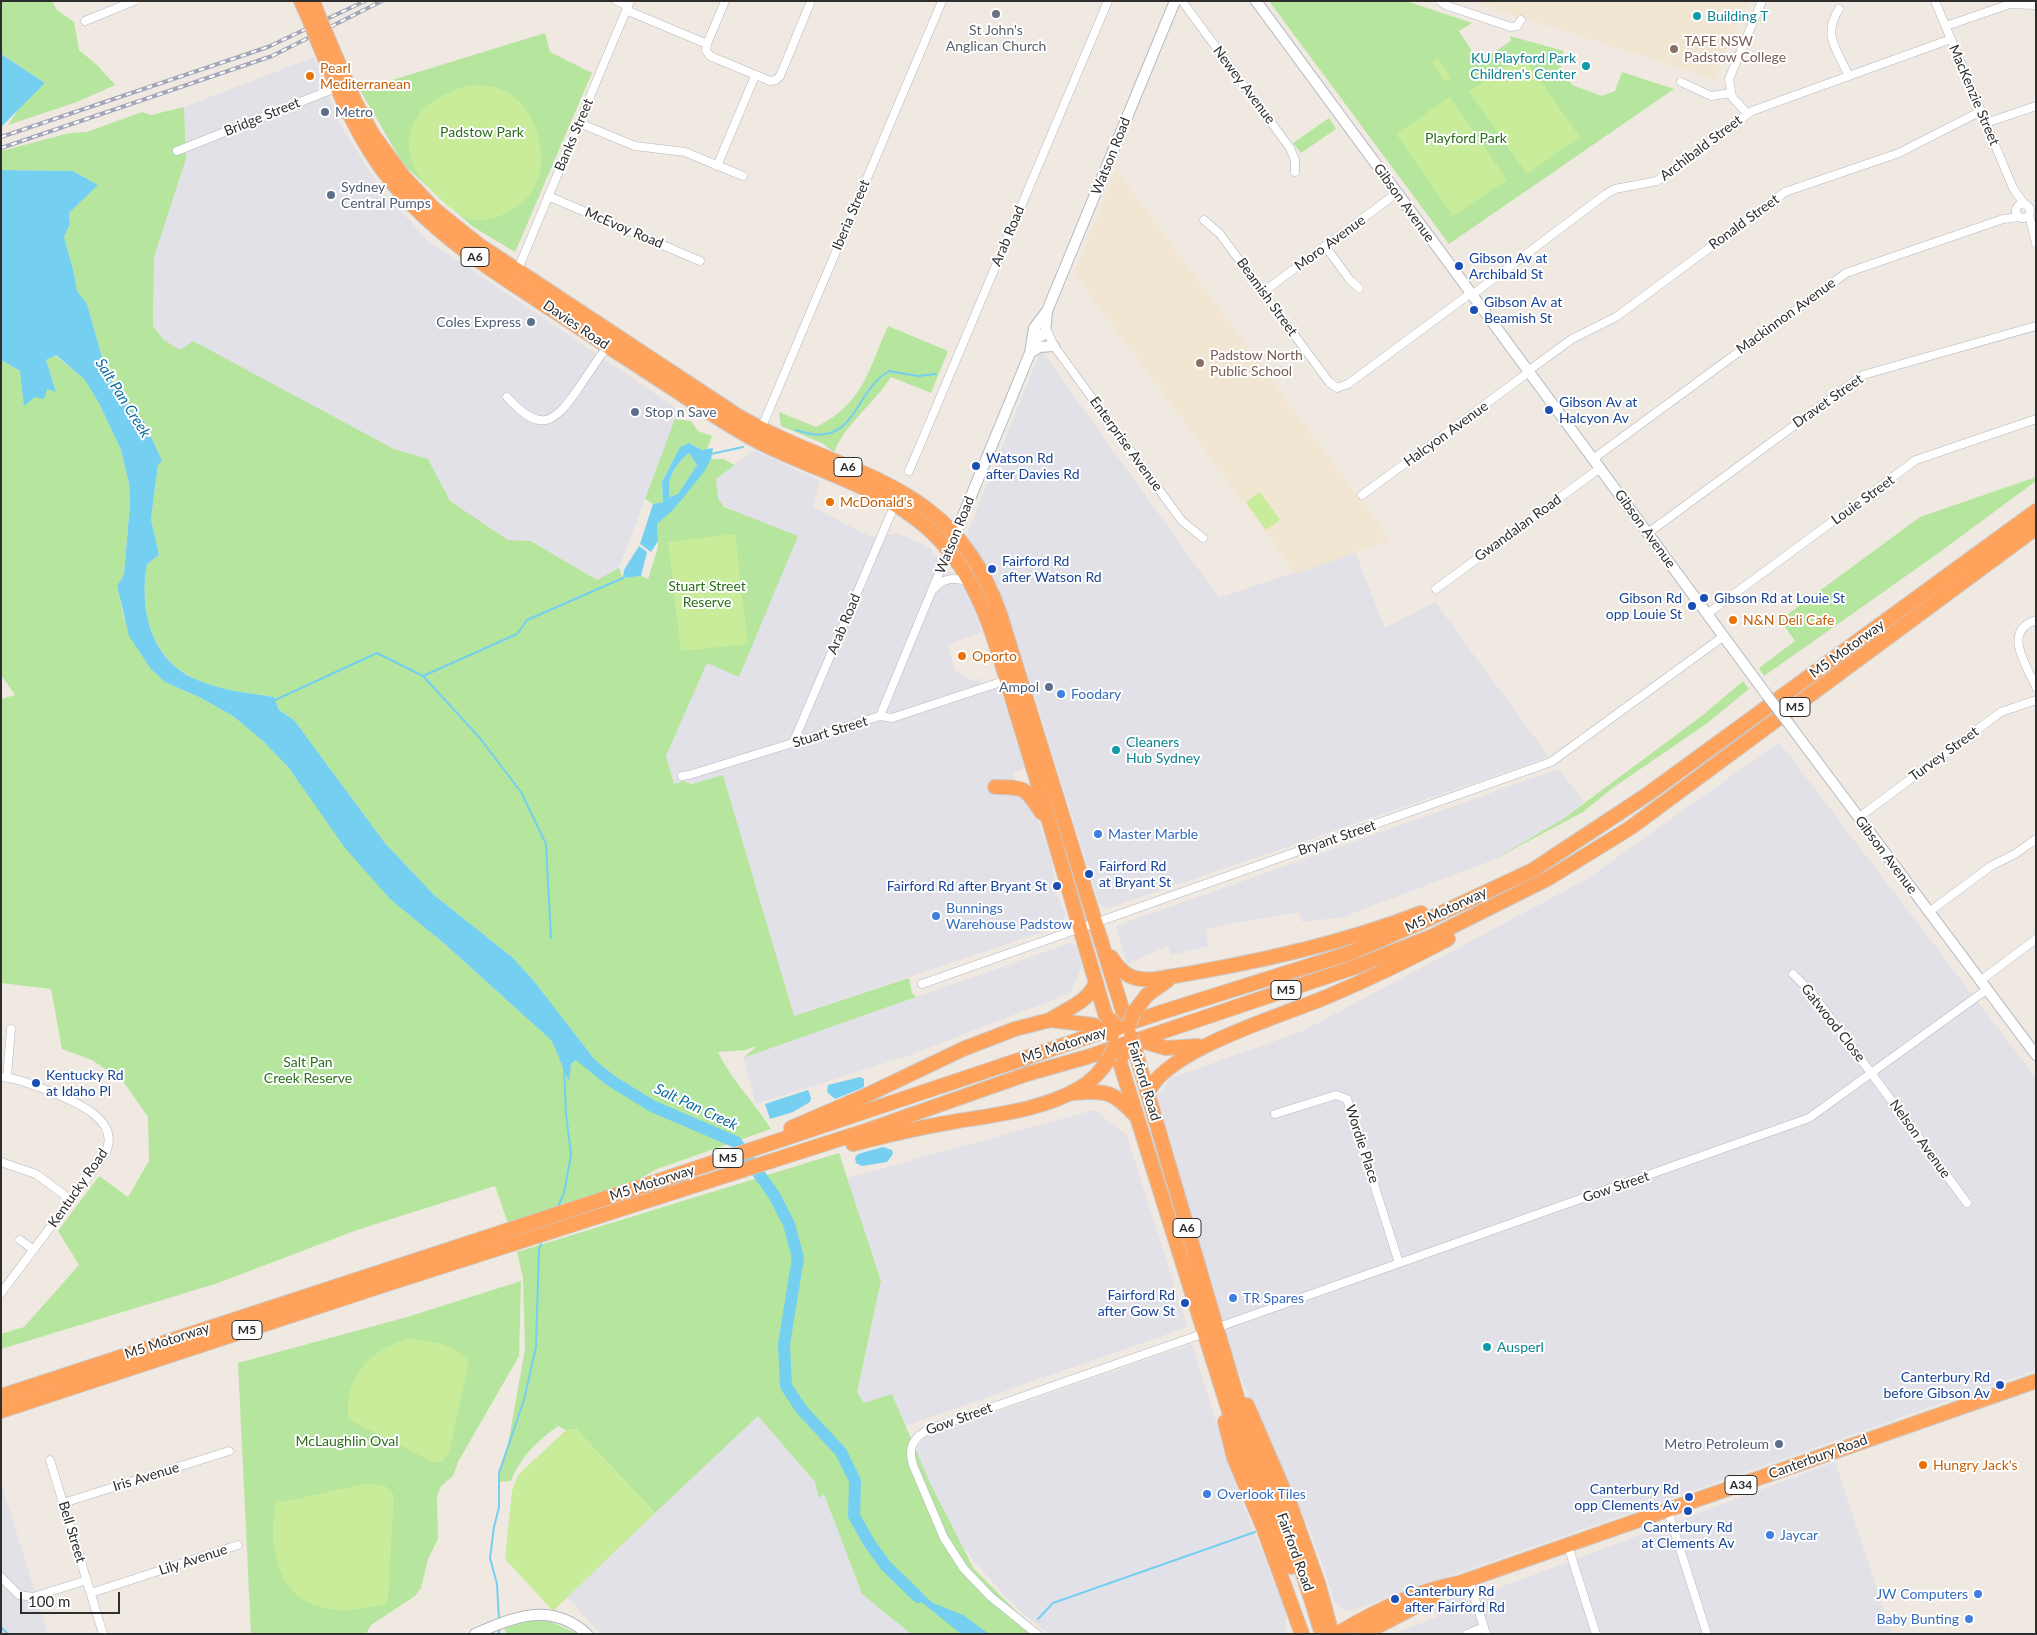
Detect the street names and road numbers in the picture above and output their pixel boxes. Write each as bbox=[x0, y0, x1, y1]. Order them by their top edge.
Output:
street label: MacKenzie Street bbox=[1945, 42, 2003, 148]
street label: Newey Avenue bbox=[1209, 43, 1279, 127]
street label: Bridge Street bbox=[222, 94, 302, 140]
street label: Banks Street bbox=[551, 96, 597, 174]
street label: Archibald Street bbox=[1657, 112, 1745, 184]
street label: Watson Road bbox=[1088, 115, 1134, 197]
street label: Gibson Avenue bbox=[1370, 160, 1438, 246]
street label: Iberia Street bbox=[829, 177, 873, 253]
street label: Ronald Street bbox=[1706, 191, 1782, 253]
street label: Arab Road bbox=[988, 203, 1028, 269]
street label: McEvoy Road bbox=[582, 204, 666, 252]
street label: Moro Avenue bbox=[1291, 212, 1369, 274]
road number: A6 bbox=[461, 248, 489, 266]
street label: Beamish Street bbox=[1233, 255, 1301, 339]
street label: Mackinnon Avenue bbox=[1733, 274, 1839, 358]
street label: Davies Road bbox=[540, 297, 612, 353]
street label: Dravet Street bbox=[1790, 371, 1866, 431]
street label: Enterprise Avenue bbox=[1086, 393, 1166, 495]
street label: Halcyon Avenue bbox=[1401, 398, 1491, 470]
road number: A6 bbox=[834, 458, 862, 477]
street label: Louie Street bbox=[1828, 472, 1898, 528]
street label: Gibson Avenue bbox=[1611, 486, 1679, 572]
street label: Gwandalan Road bbox=[1471, 491, 1565, 565]
street label: Watson Road bbox=[932, 494, 978, 576]
street label: Arab Road bbox=[824, 591, 864, 657]
street label: M5 Motorway bbox=[1806, 616, 1888, 682]
road number: M5 bbox=[1780, 698, 1810, 716]
street label: Stuart Street bbox=[790, 713, 870, 751]
street label: Turvey Street bbox=[1906, 723, 1982, 785]
street label: Gibson Avenue bbox=[1851, 813, 1921, 897]
street label: Bryant Street bbox=[1296, 817, 1378, 859]
street label: M5 Motorway bbox=[1402, 884, 1490, 936]
road number: M5 bbox=[1271, 980, 1301, 1000]
street label: Gatwood Close bbox=[1797, 981, 1869, 1065]
street label: M5 Motorway bbox=[1019, 1023, 1109, 1067]
street label: Fairford Road bbox=[1124, 1039, 1164, 1123]
street label: Nelson Avenue bbox=[1886, 1096, 1954, 1182]
street label: Wordie Place bbox=[1341, 1103, 1383, 1185]
street label: Kentucky Road bbox=[45, 1145, 111, 1231]
road number: M5 bbox=[713, 1148, 743, 1168]
street label: M5 Motorway bbox=[607, 1161, 697, 1205]
street label: Gow Street bbox=[1580, 1168, 1652, 1206]
road number: A6 bbox=[1173, 1218, 1201, 1238]
street label: M5 Motorway bbox=[122, 1319, 212, 1363]
road number: M5 bbox=[232, 1320, 262, 1340]
street label: Gow Street bbox=[924, 1399, 994, 1439]
street label: Canterbury Road bbox=[1766, 1431, 1870, 1483]
street label: Iris Avenue bbox=[111, 1459, 181, 1495]
road number: A34 bbox=[1725, 1476, 1757, 1494]
street label: Bell Street bbox=[55, 1499, 89, 1565]
street label: Fairford Road bbox=[1273, 1510, 1317, 1594]
street label: Lily Avenue bbox=[157, 1541, 229, 1579]

